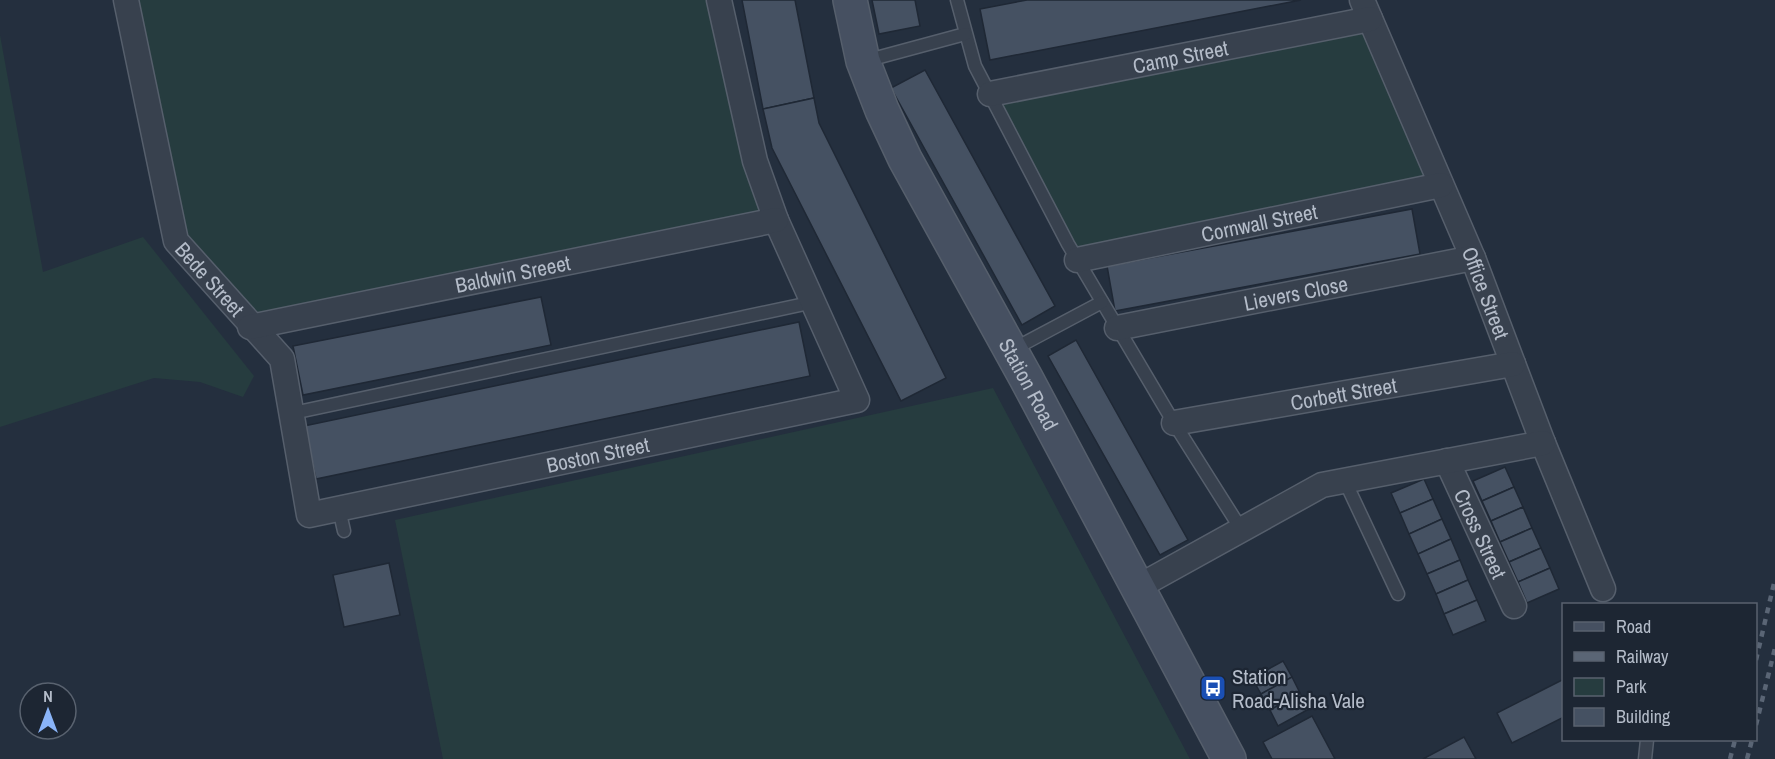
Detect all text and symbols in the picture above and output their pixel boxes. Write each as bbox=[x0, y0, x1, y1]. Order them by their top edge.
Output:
street label: Camp Street bbox=[1130, 33, 1231, 80]
street label: Cornwall Street bbox=[1199, 196, 1320, 249]
street label: Bede Street bbox=[169, 235, 251, 323]
street label: Office Street bbox=[1455, 242, 1517, 343]
street label: Baldwin Sreeet bbox=[452, 248, 573, 299]
street label: Lievers Close bbox=[1241, 268, 1350, 317]
street label: Station Road bbox=[992, 333, 1066, 435]
street label: Corbett Street bbox=[1288, 370, 1399, 417]
street label: Boston Street bbox=[544, 429, 652, 479]
street label: Cross Street bbox=[1447, 484, 1514, 583]
legend bbox=[1562, 603, 1757, 741]
text: Road bbox=[1616, 614, 1651, 639]
text: Railway bbox=[1616, 644, 1669, 669]
place label: Station Road-Alisha Vale bbox=[1232, 662, 1365, 715]
bus stop icon: Station Road-Alisha Vale bbox=[1198, 673, 1228, 703]
text: Park bbox=[1616, 674, 1647, 699]
north arrow bbox=[18, 681, 78, 741]
text: N bbox=[43, 685, 53, 707]
text: Building bbox=[1616, 704, 1671, 729]

